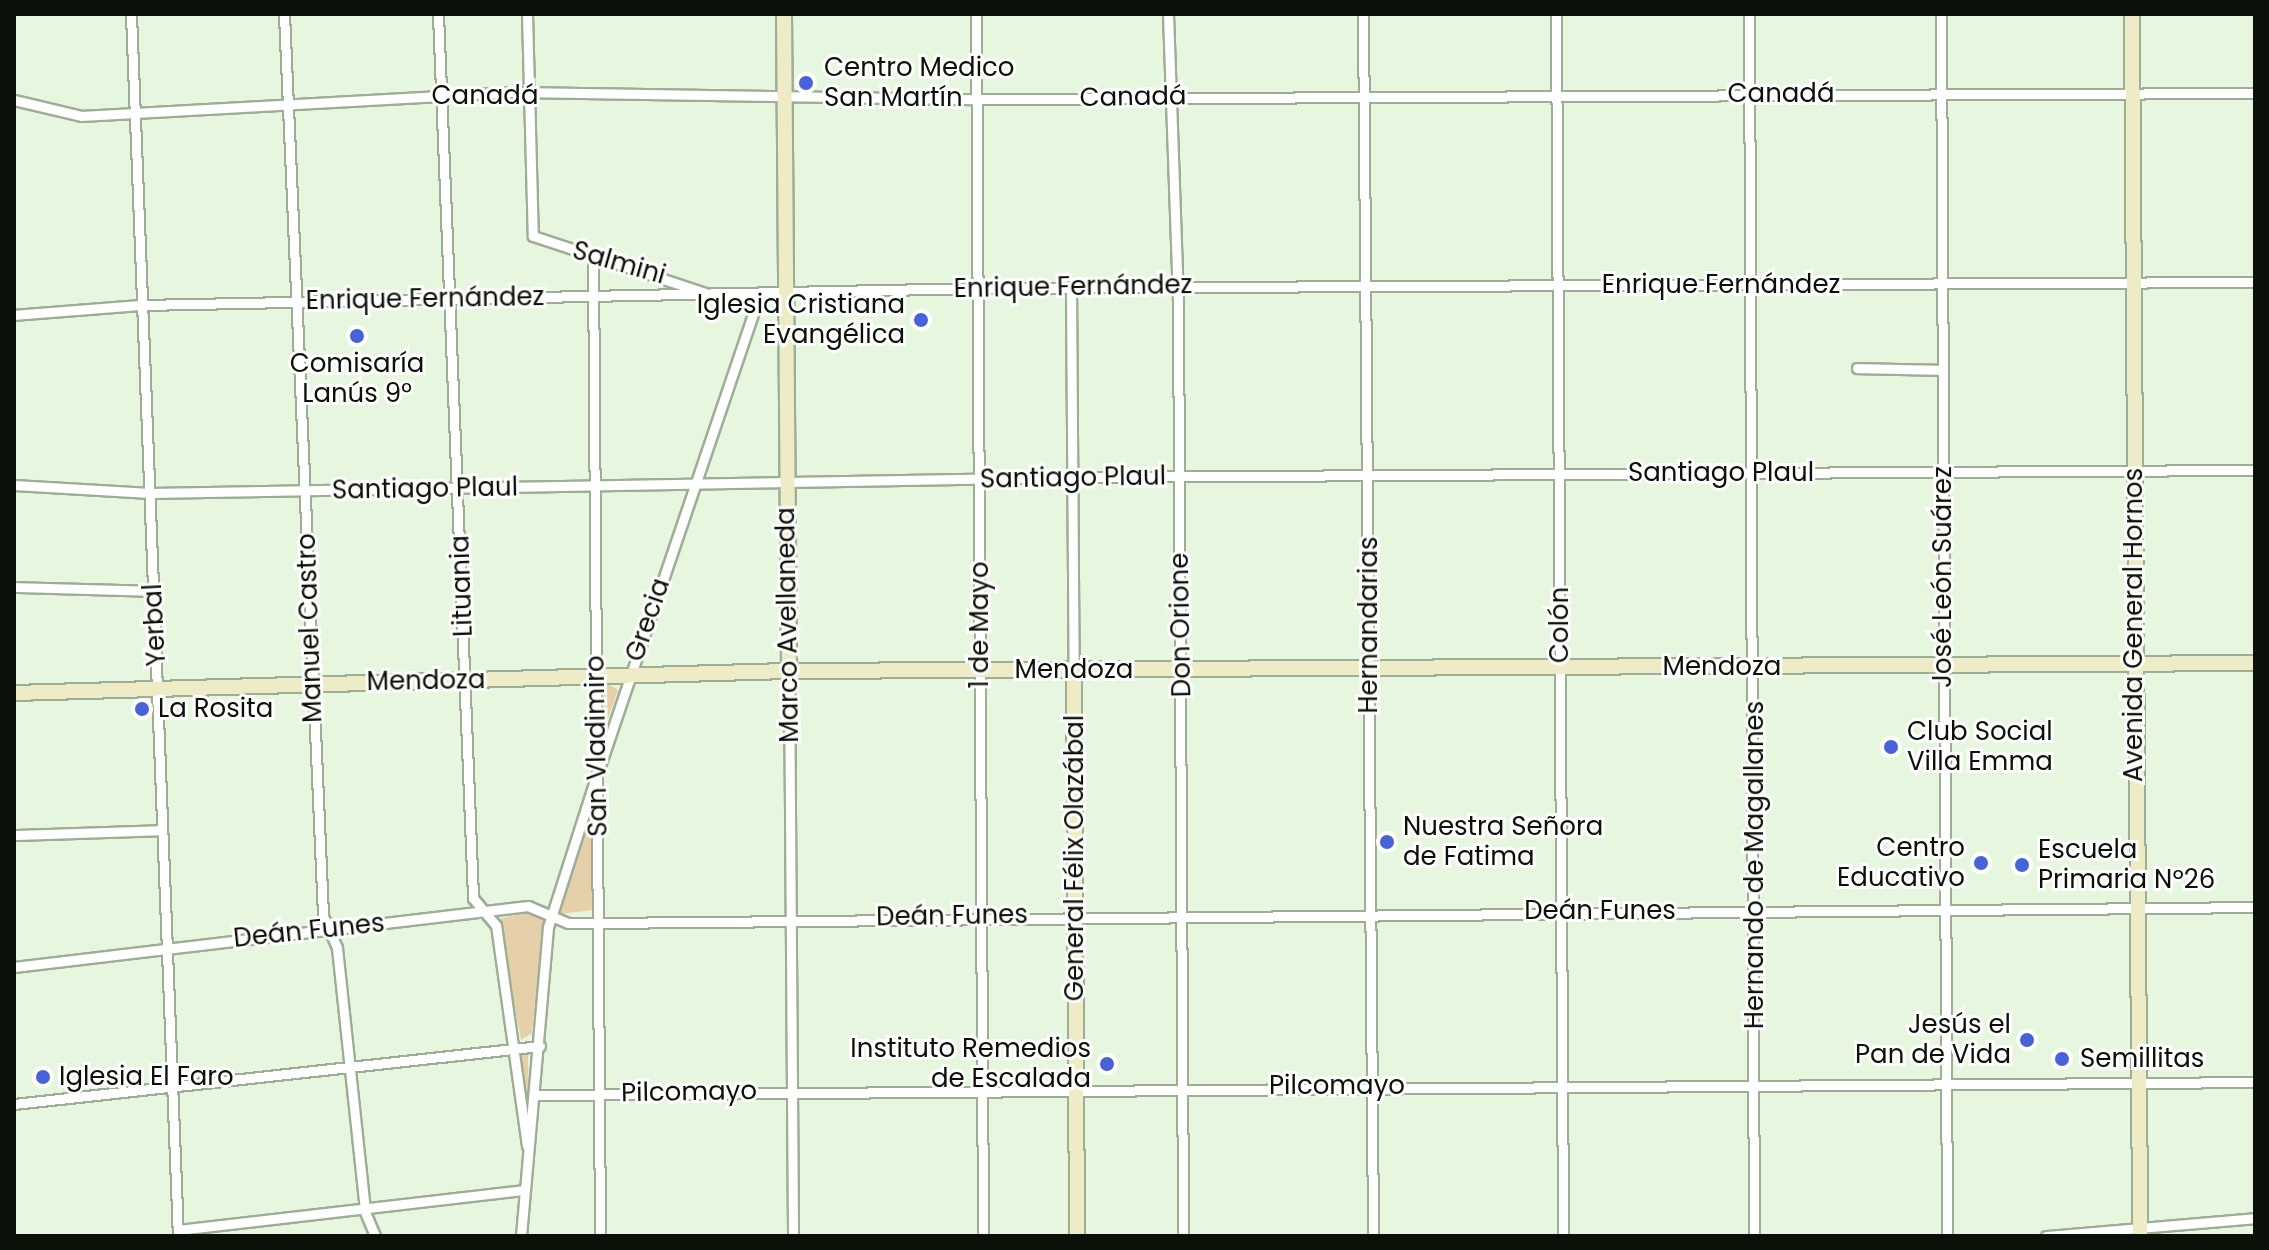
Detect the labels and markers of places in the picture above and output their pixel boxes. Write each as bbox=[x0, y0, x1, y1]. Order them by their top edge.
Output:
place label: Centro Medico San Martín bbox=[824, 52, 1014, 114]
marker: Centro Medico San Martín bbox=[795, 72, 817, 94]
place label: Iglesia Cristiana Evangélica bbox=[697, 289, 905, 350]
marker: Iglesia Cristiana Evangélica bbox=[912, 311, 930, 329]
marker: Comisaría Lanús 9° bbox=[348, 327, 366, 345]
place label: Comisaría Lanús 9° bbox=[290, 348, 424, 410]
place label: La Rosita bbox=[158, 693, 273, 725]
marker: La Rosita bbox=[133, 700, 151, 718]
place label: Club Social Villa Emma bbox=[1907, 716, 2053, 778]
marker: Club Social Villa Emma bbox=[1882, 738, 1900, 756]
place label: Nuestra Señora de Fatima bbox=[1403, 811, 1603, 872]
place label: Centro Educativo bbox=[1837, 832, 1965, 894]
marker: Nuestra Señora de Fatima bbox=[1378, 833, 1396, 851]
place label: Escuela Primaria Nº26 bbox=[2038, 834, 2215, 896]
marker: Centro Educativo bbox=[1972, 854, 1990, 872]
marker: Escuela Primaria Nº26 bbox=[2013, 856, 2031, 874]
place label: Jesús el Pan de Vida bbox=[1855, 1009, 2011, 1070]
marker: Jesús el Pan de Vida bbox=[2018, 1031, 2036, 1049]
place label: Instituto Remedios de Escalada bbox=[850, 1033, 1091, 1094]
place label: Semillitas bbox=[2080, 1043, 2204, 1075]
marker: Semillitas bbox=[2051, 1048, 2073, 1070]
marker: Instituto Remedios de Escalada bbox=[1098, 1055, 1116, 1073]
place label: Iglesia El Faro bbox=[59, 1061, 234, 1093]
marker: Iglesia El Faro bbox=[34, 1068, 52, 1086]

